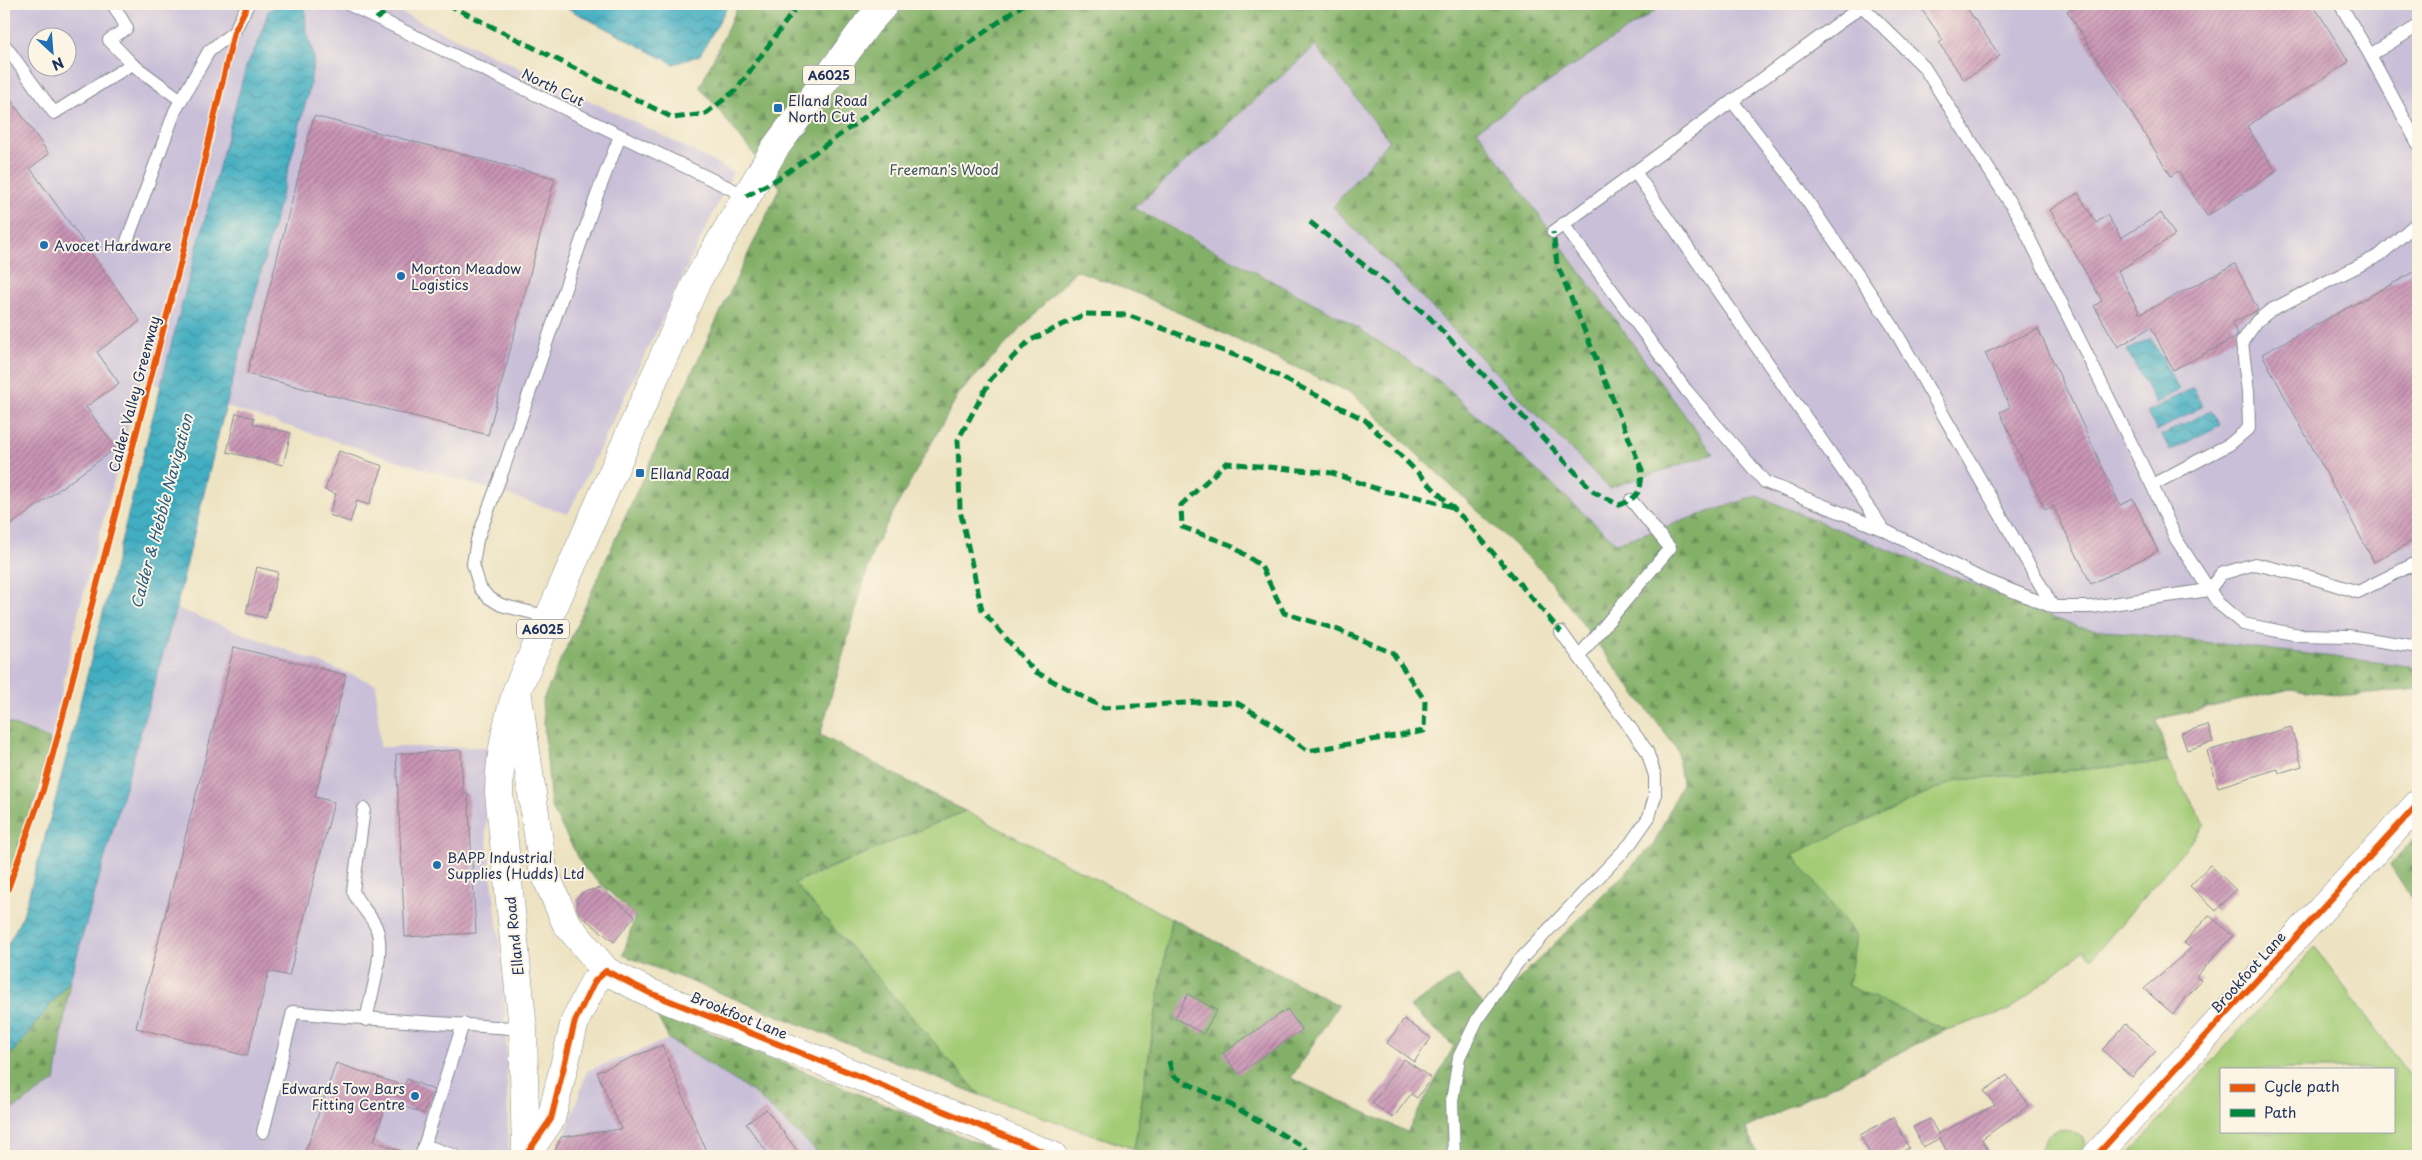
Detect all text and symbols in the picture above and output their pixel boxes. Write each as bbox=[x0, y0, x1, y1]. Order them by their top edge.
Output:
north arrow bbox=[28, 28, 78, 78]
text: N bbox=[48, 52, 68, 76]
street label: North Cut bbox=[518, 63, 588, 111]
road number: A6025 bbox=[803, 66, 855, 84]
place label: Elland Road North Cut bbox=[788, 90, 868, 127]
marker: Elland Road North Cut bbox=[772, 102, 784, 114]
park label: Freeman's Wood bbox=[889, 159, 999, 180]
place label: Avocet Hardware bbox=[54, 235, 172, 256]
marker: Avocet Hardware bbox=[38, 239, 50, 251]
place label: Morton Meadow Logistics bbox=[411, 258, 521, 295]
marker: Morton Meadow Logistics bbox=[395, 270, 407, 282]
street label: Calder Valley Greenway bbox=[103, 314, 165, 474]
water label: Calder & Hebble Navigation bbox=[124, 410, 198, 611]
place label: Elland Road bbox=[650, 463, 730, 484]
marker: Elland Road bbox=[634, 467, 646, 479]
road number: A6025 bbox=[517, 620, 569, 638]
place label: BAPP Industrial Supplies (Hudds) Ltd bbox=[447, 847, 585, 884]
marker: BAPP Industrial Supplies (Hudds) Ltd bbox=[431, 859, 443, 871]
street label: Elland Road bbox=[499, 895, 529, 977]
street label: Brookfoot Lane bbox=[2206, 926, 2291, 1017]
street label: Brookfoot Lane bbox=[687, 986, 791, 1044]
legend bbox=[2220, 1068, 2394, 1132]
text: Cycle path bbox=[2264, 1074, 2340, 1097]
place label: Edwards Tow Bars Fitting Centre bbox=[281, 1078, 405, 1115]
marker: Edwards Tow Bars Fitting Centre bbox=[409, 1090, 421, 1102]
text: Path bbox=[2264, 1100, 2296, 1123]

